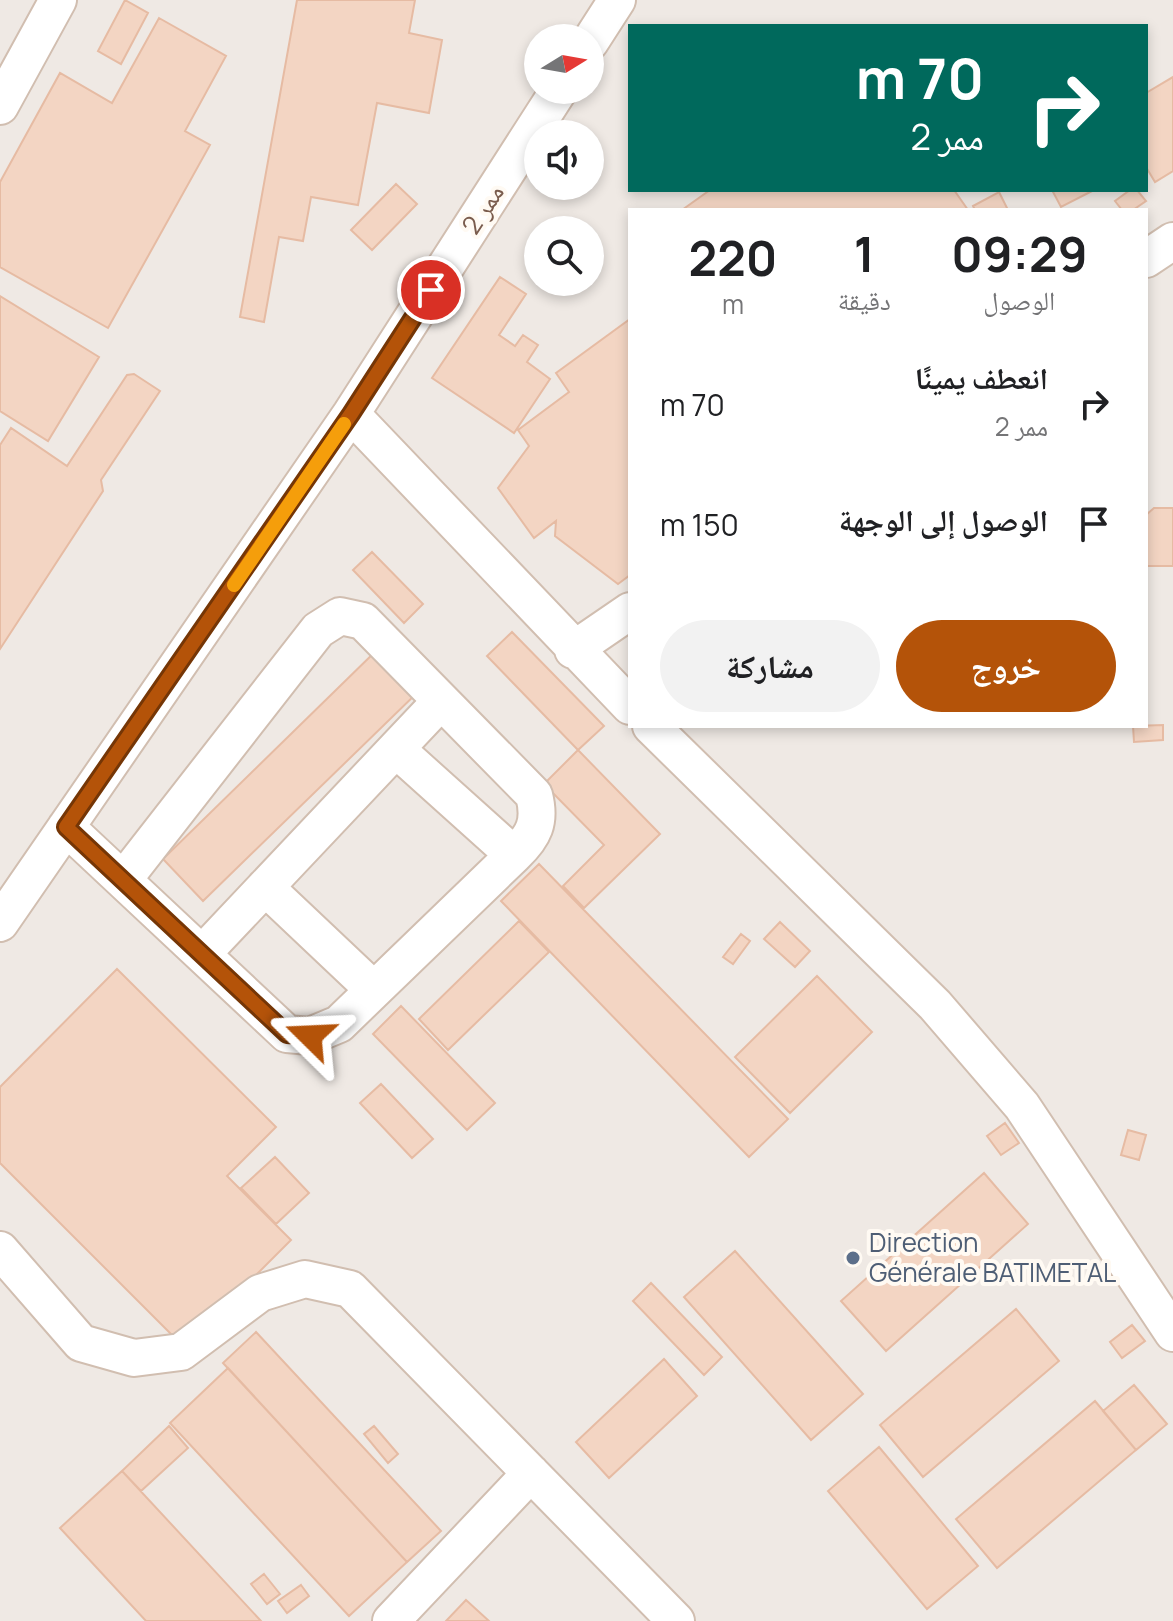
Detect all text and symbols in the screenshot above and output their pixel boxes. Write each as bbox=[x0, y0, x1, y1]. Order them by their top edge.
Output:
north arrow bbox=[524, 24, 604, 104]
map controls bbox=[524, 24, 604, 296]
text: 70 m bbox=[856, 39, 984, 116]
icon: right bbox=[1012, 56, 1116, 160]
text: ممر 2 bbox=[910, 112, 984, 161]
button: sound bbox=[524, 120, 604, 200]
street label: ممر 2 bbox=[453, 176, 512, 241]
button: search bbox=[524, 216, 604, 296]
text: 1 bbox=[854, 221, 875, 286]
text: 09:29 bbox=[951, 221, 1087, 286]
text: 220 bbox=[689, 225, 777, 290]
pin bbox=[397, 256, 465, 324]
icon: arrive bbox=[409, 268, 453, 312]
text: دقيقة bbox=[838, 282, 891, 318]
text: الوصول bbox=[983, 282, 1055, 318]
text: m bbox=[722, 286, 744, 322]
text: انعطف يمينًا bbox=[915, 357, 1048, 398]
icon: right bbox=[1072, 382, 1116, 426]
text: 70 m bbox=[660, 384, 725, 425]
text: ممر 2 bbox=[995, 408, 1048, 444]
text: الوصول إلى الوجهة bbox=[839, 499, 1048, 540]
icon: arrive bbox=[1072, 502, 1116, 546]
text: 150 m bbox=[660, 504, 739, 545]
button: مشاركة bbox=[660, 620, 880, 712]
button: خروج bbox=[896, 620, 1116, 712]
position arrow bbox=[268, 994, 352, 1078]
place label: Direction Générale BATIMETAL bbox=[869, 1224, 1116, 1290]
marker: Direction Générale BATIMETAL bbox=[844, 1249, 862, 1267]

